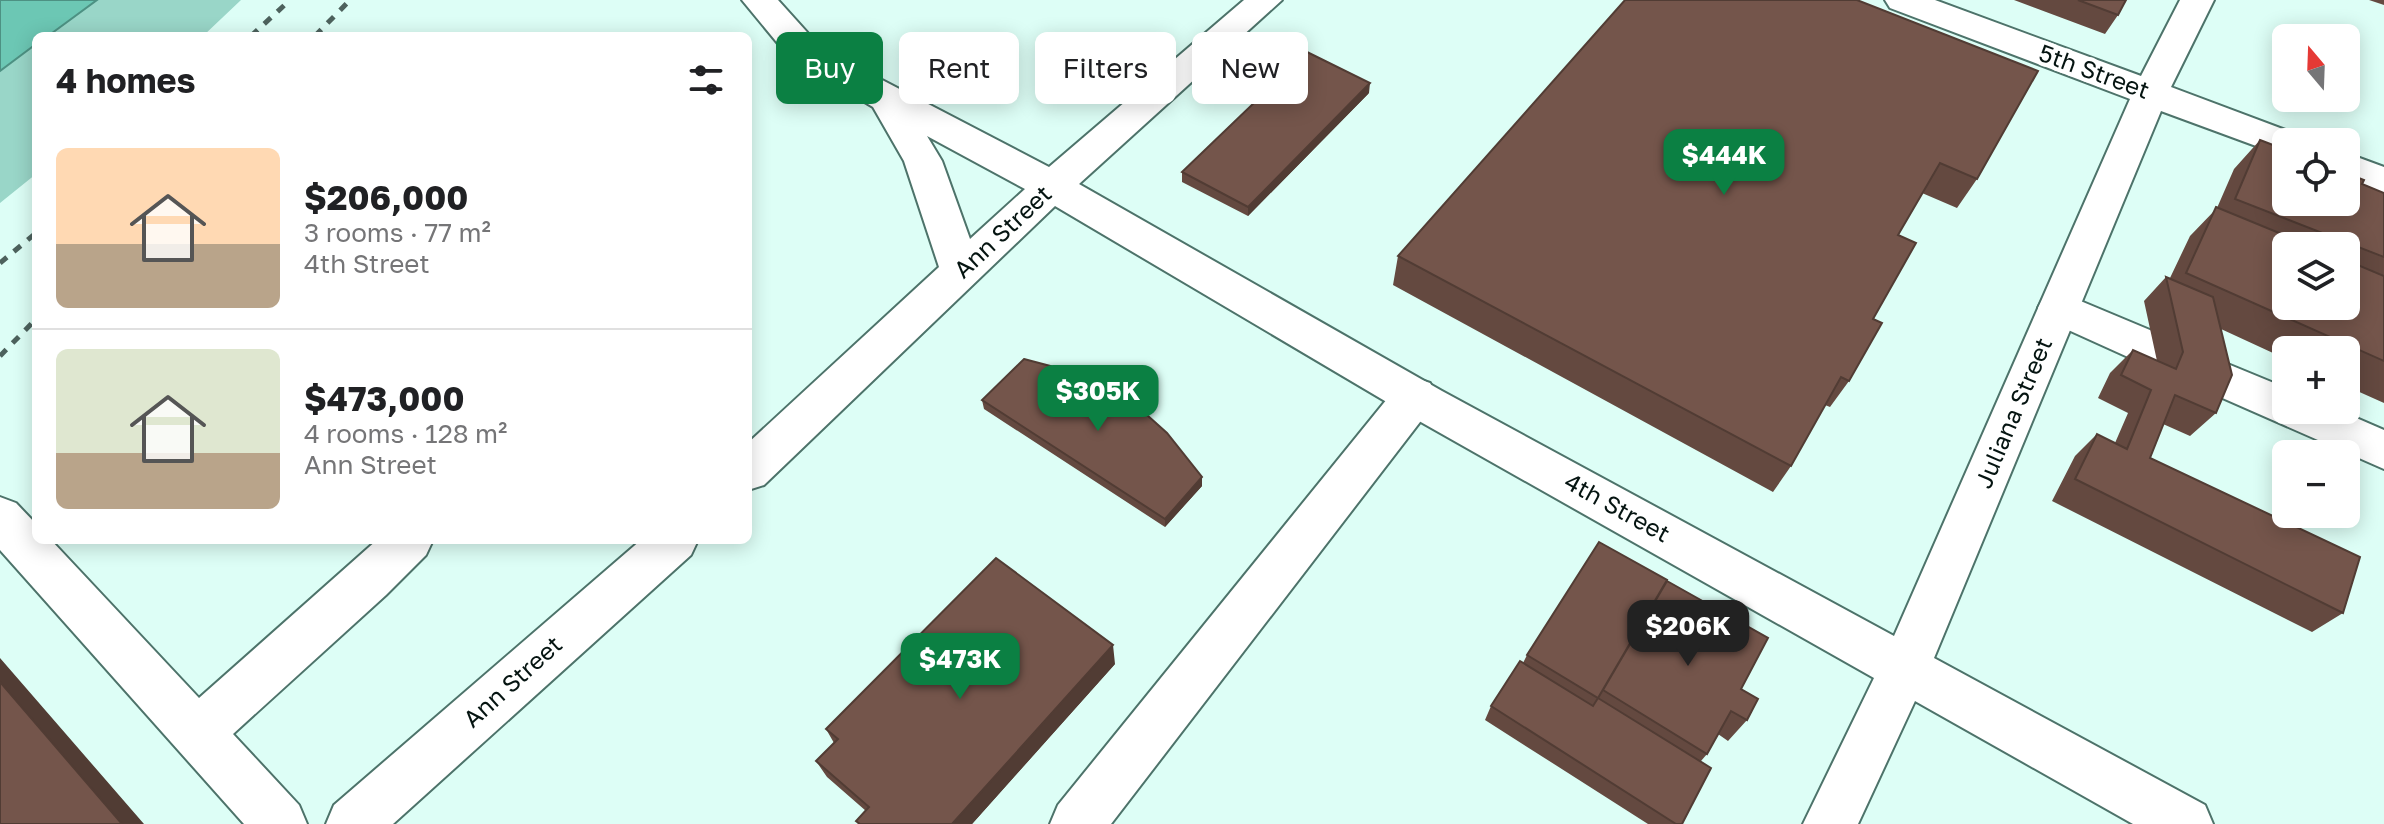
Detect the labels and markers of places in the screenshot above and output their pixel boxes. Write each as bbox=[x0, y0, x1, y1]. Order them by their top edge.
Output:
pin: $444K bbox=[1668, 129, 1780, 197]
pin: $305K bbox=[1042, 365, 1154, 433]
pin: $206K bbox=[1632, 600, 1744, 668]
pin: $473K bbox=[904, 633, 1016, 701]

